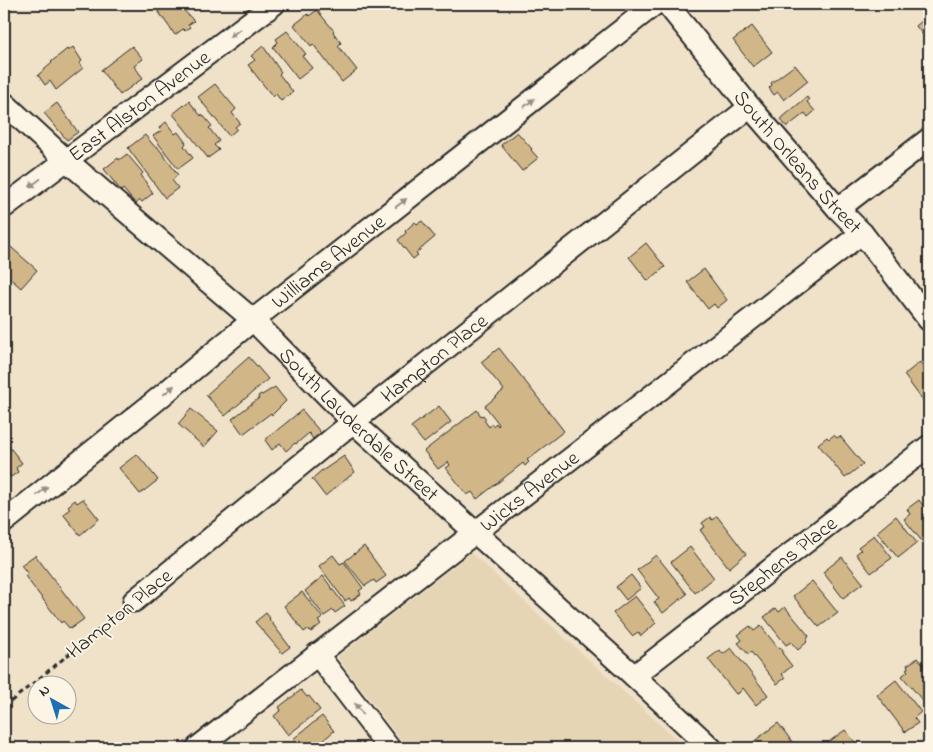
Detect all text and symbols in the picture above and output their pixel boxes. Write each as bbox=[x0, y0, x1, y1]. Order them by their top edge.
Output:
one-way arrow bbox=[228, 28, 242, 38]
street label: East Alston Avenue bbox=[63, 43, 218, 170]
street label: South Orleans Street bbox=[725, 84, 868, 242]
one-way arrow bbox=[522, 97, 535, 108]
one-way arrow bbox=[29, 178, 42, 189]
one-way arrow bbox=[395, 198, 408, 209]
street label: Williams Avenue bbox=[266, 208, 393, 317]
street label: Hampton Place bbox=[375, 307, 496, 411]
street label: South Lauderdale Street bbox=[271, 341, 445, 510]
one-way arrow bbox=[163, 385, 175, 396]
street label: Wicks Avenue bbox=[474, 444, 587, 541]
one-way arrow bbox=[35, 486, 48, 497]
street label: Stephens Place bbox=[723, 510, 845, 614]
street label: Hampton Place bbox=[61, 562, 180, 667]
north arrow bbox=[28, 674, 78, 724]
text: N bbox=[34, 680, 55, 702]
one-way arrow bbox=[354, 702, 364, 716]

